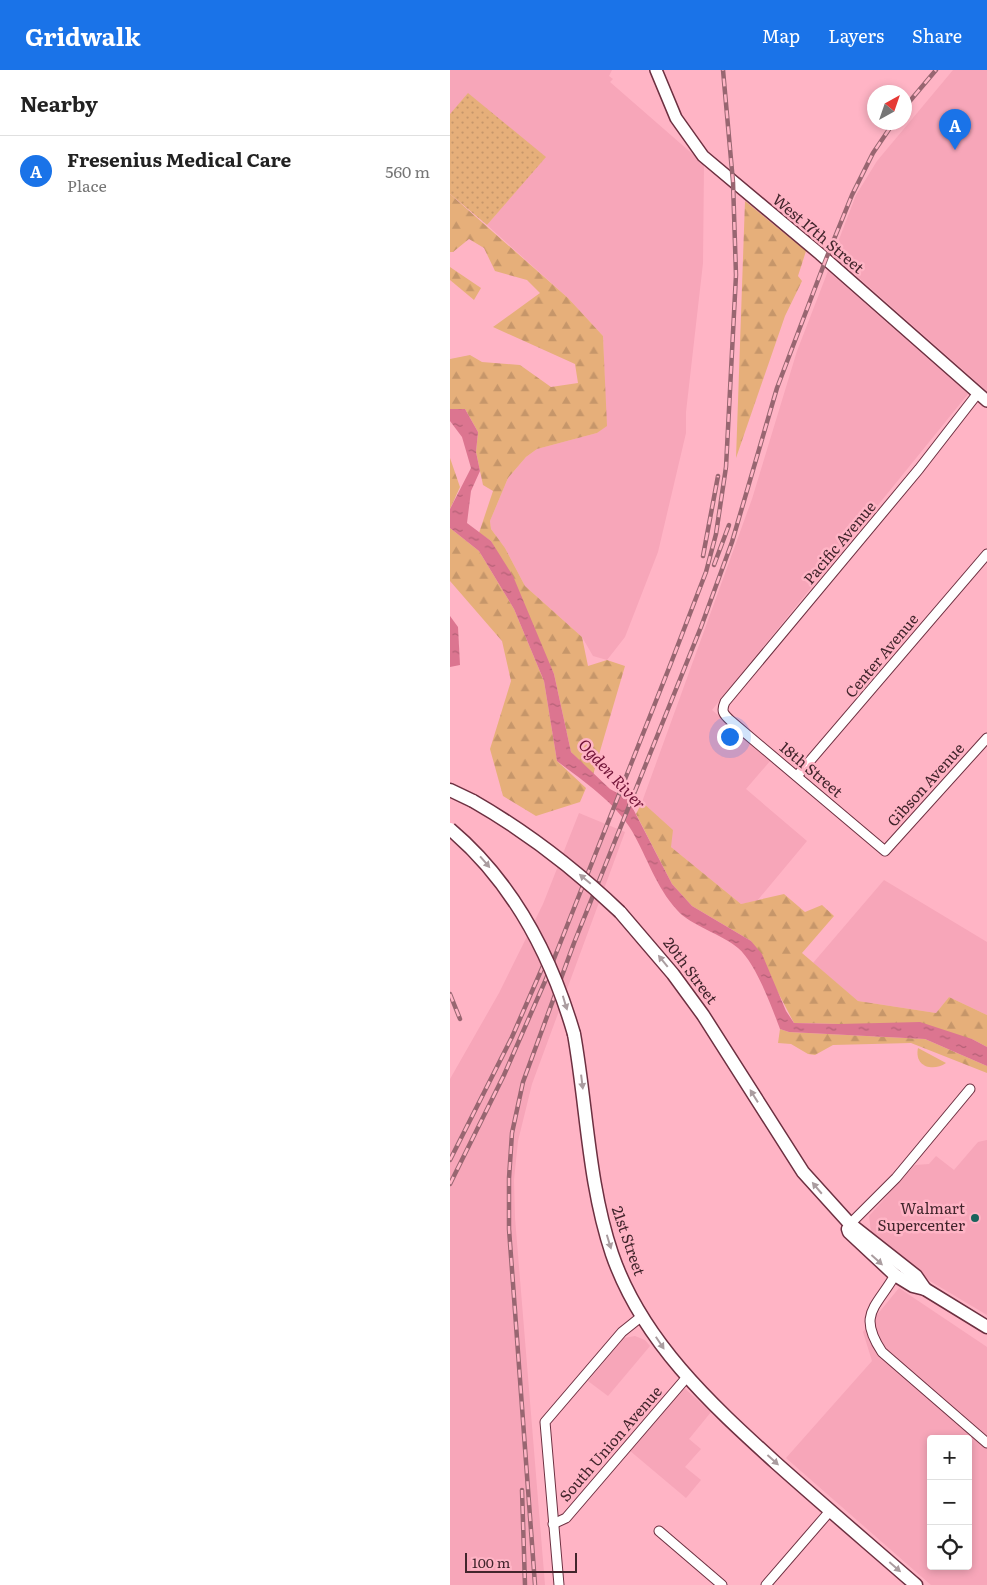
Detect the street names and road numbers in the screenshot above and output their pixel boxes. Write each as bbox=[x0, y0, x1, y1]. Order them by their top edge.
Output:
street label: West 17th Street bbox=[768, 188, 870, 278]
street label: Pacific Avenue bbox=[797, 495, 881, 589]
street label: Center Avenue bbox=[839, 608, 923, 702]
street label: 18th Street bbox=[775, 736, 849, 802]
street label: Gibson Avenue bbox=[881, 737, 969, 831]
street label: 20th Street bbox=[658, 932, 724, 1008]
street label: 21st Street bbox=[607, 1203, 652, 1278]
street label: South Union Avenue bbox=[553, 1380, 667, 1506]

